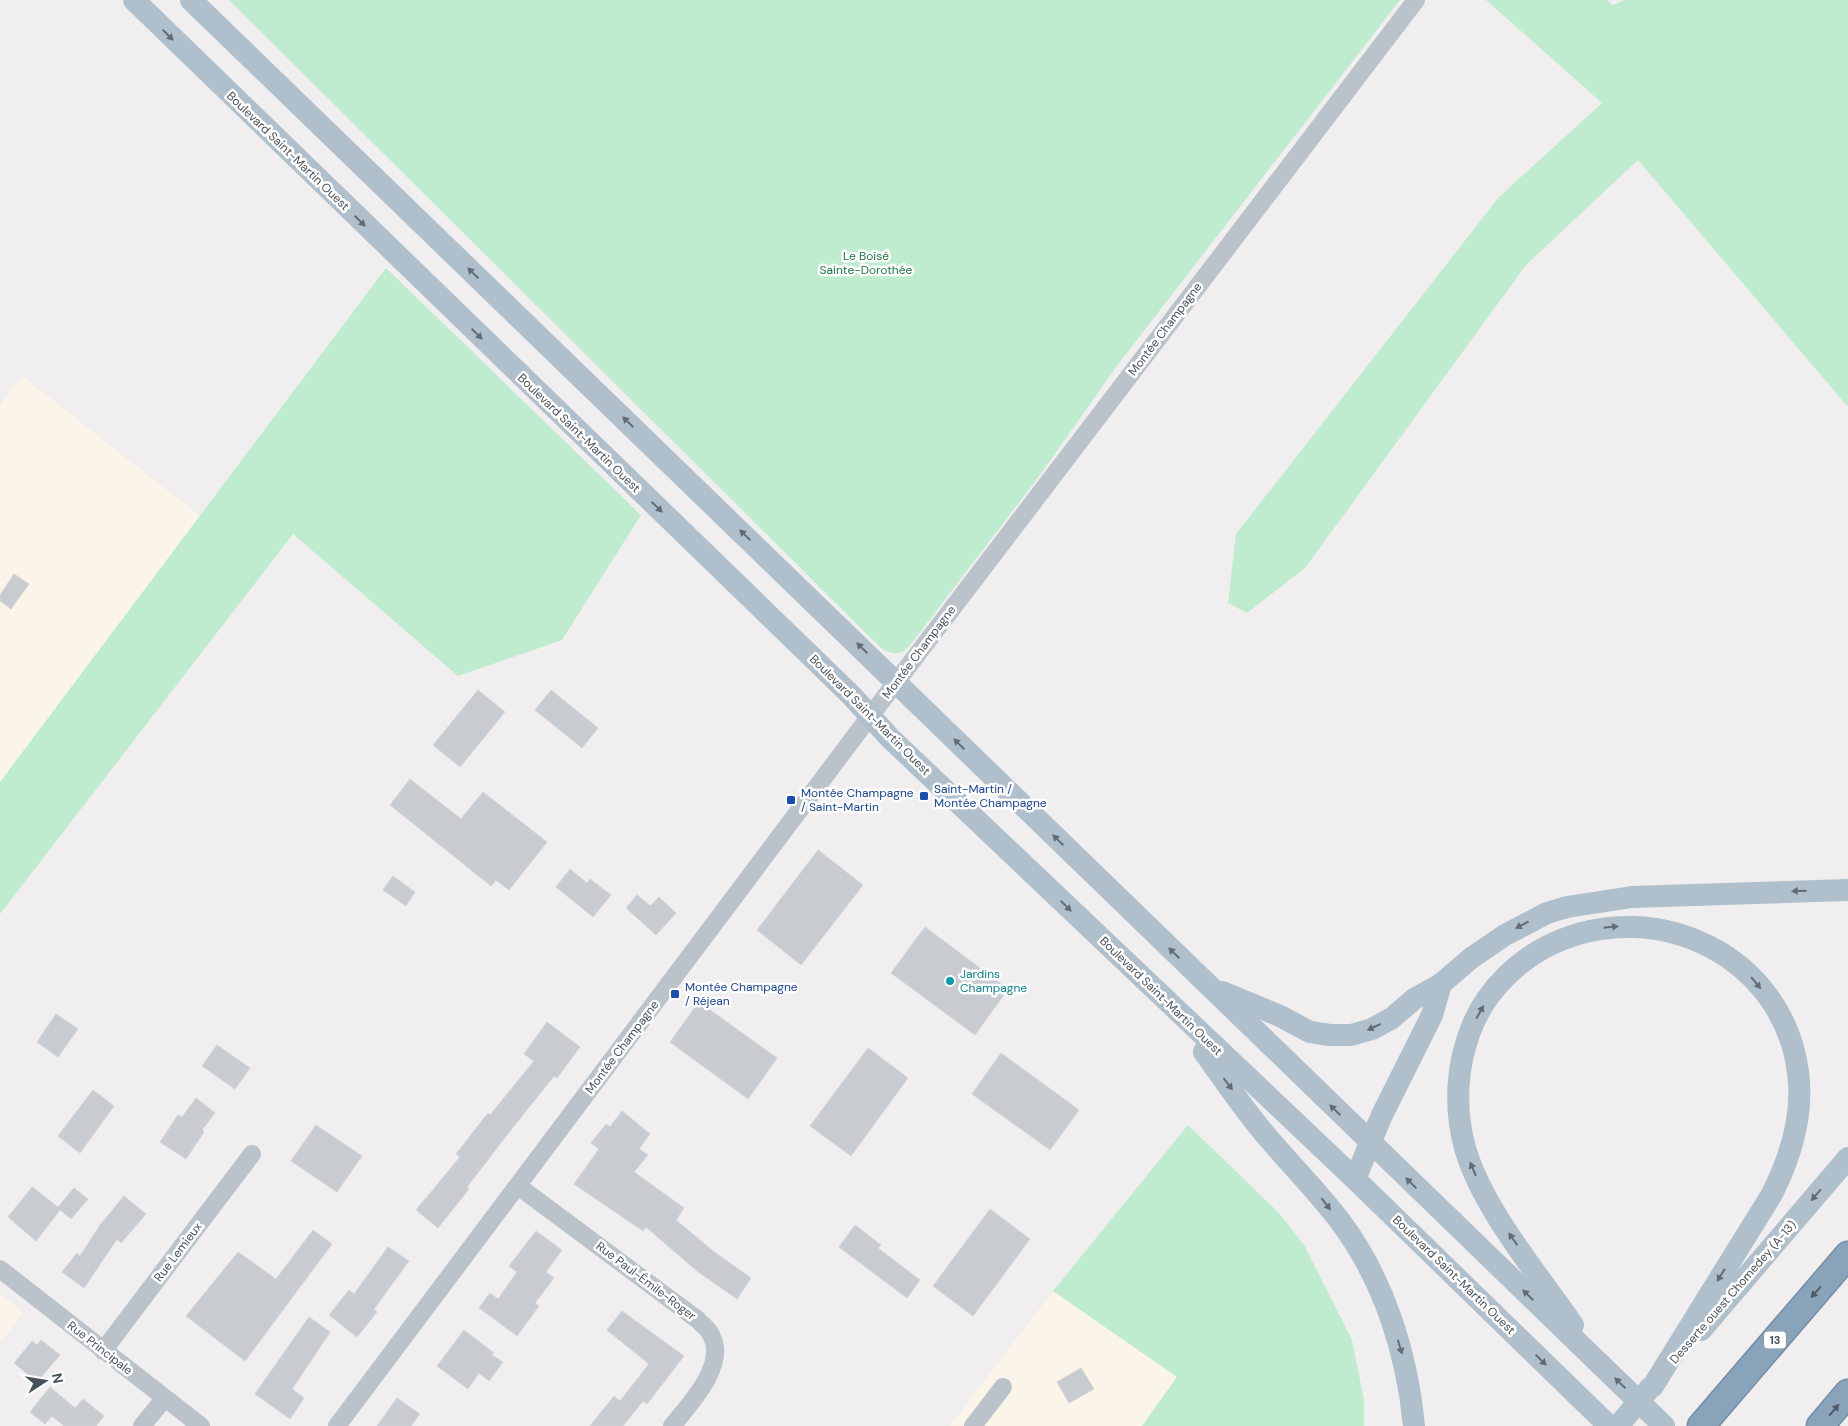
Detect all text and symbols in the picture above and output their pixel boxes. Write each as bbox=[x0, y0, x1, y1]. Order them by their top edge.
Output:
one-way arrow bbox=[162, 28, 174, 40]
street label: Boulevard Saint-Martin Ouest bbox=[223, 88, 353, 214]
one-way arrow bbox=[354, 215, 366, 227]
park label: Le Boisé Sainte-Dorothée bbox=[820, 248, 913, 278]
one-way arrow bbox=[467, 267, 479, 279]
street label: Montée Champagne bbox=[1125, 279, 1205, 379]
one-way arrow bbox=[470, 328, 482, 340]
street label: Boulevard Saint-Martin Ouest bbox=[514, 370, 644, 496]
one-way arrow bbox=[622, 416, 634, 428]
one-way arrow bbox=[650, 501, 662, 513]
one-way arrow bbox=[739, 529, 751, 541]
street label: Montée Champagne bbox=[879, 602, 959, 702]
one-way arrow bbox=[856, 642, 868, 654]
street label: Boulevard Saint-Martin Ouest bbox=[806, 651, 934, 779]
one-way arrow bbox=[953, 738, 965, 750]
place label: Saint-Martin / Montée Champagne bbox=[934, 781, 1047, 811]
place label: Montée Champagne / Saint-Martin bbox=[801, 785, 914, 815]
marker: Saint-Martin / Montée Champagne bbox=[918, 790, 930, 802]
marker: Montée Champagne / Saint-Martin bbox=[785, 794, 797, 806]
one-way arrow bbox=[1052, 834, 1064, 846]
one-way arrow bbox=[1791, 888, 1807, 896]
one-way arrow bbox=[1060, 900, 1072, 912]
one-way arrow bbox=[1516, 921, 1529, 930]
one-way arrow bbox=[1603, 923, 1619, 931]
street label: Boulevard Saint-Martin Ouest bbox=[1096, 933, 1226, 1059]
one-way arrow bbox=[1169, 947, 1181, 959]
place label: Jardins Champagne bbox=[960, 966, 1027, 996]
marker: Jardins Champagne bbox=[944, 975, 956, 987]
one-way arrow bbox=[1751, 976, 1762, 989]
place label: Montée Champagne / Réjean bbox=[685, 979, 798, 1009]
marker: Montée Champagne / Réjean bbox=[669, 988, 681, 1000]
street label: Montée Champagne bbox=[582, 997, 662, 1097]
one-way arrow bbox=[1475, 1005, 1484, 1019]
one-way arrow bbox=[1367, 1023, 1382, 1031]
one-way arrow bbox=[1223, 1077, 1233, 1091]
one-way arrow bbox=[1330, 1104, 1342, 1116]
one-way arrow bbox=[1468, 1162, 1476, 1176]
one-way arrow bbox=[1405, 1177, 1417, 1189]
one-way arrow bbox=[1811, 1188, 1822, 1201]
one-way arrow bbox=[1321, 1197, 1332, 1210]
street label: Boulevard Saint-Martin Ouest bbox=[1389, 1212, 1519, 1338]
street label: Desserte ouest Chomedey (A-13) bbox=[1667, 1217, 1799, 1367]
street label: Rue Lemieux bbox=[151, 1219, 206, 1285]
one-way arrow bbox=[1508, 1232, 1518, 1246]
street label: Rue Paul-Émile-Roger bbox=[593, 1238, 700, 1324]
one-way arrow bbox=[1717, 1268, 1726, 1281]
one-way arrow bbox=[1811, 1285, 1822, 1298]
one-way arrow bbox=[1522, 1289, 1534, 1301]
street label: Rue Principale bbox=[64, 1318, 136, 1379]
road number: 13 bbox=[1764, 1332, 1786, 1348]
one-way arrow bbox=[1397, 1340, 1405, 1355]
one-way arrow bbox=[1535, 1353, 1547, 1365]
north arrow bbox=[20, 1356, 70, 1406]
text: N bbox=[48, 1371, 68, 1385]
one-way arrow bbox=[1614, 1377, 1626, 1389]
one-way arrow bbox=[1828, 1404, 1840, 1416]

